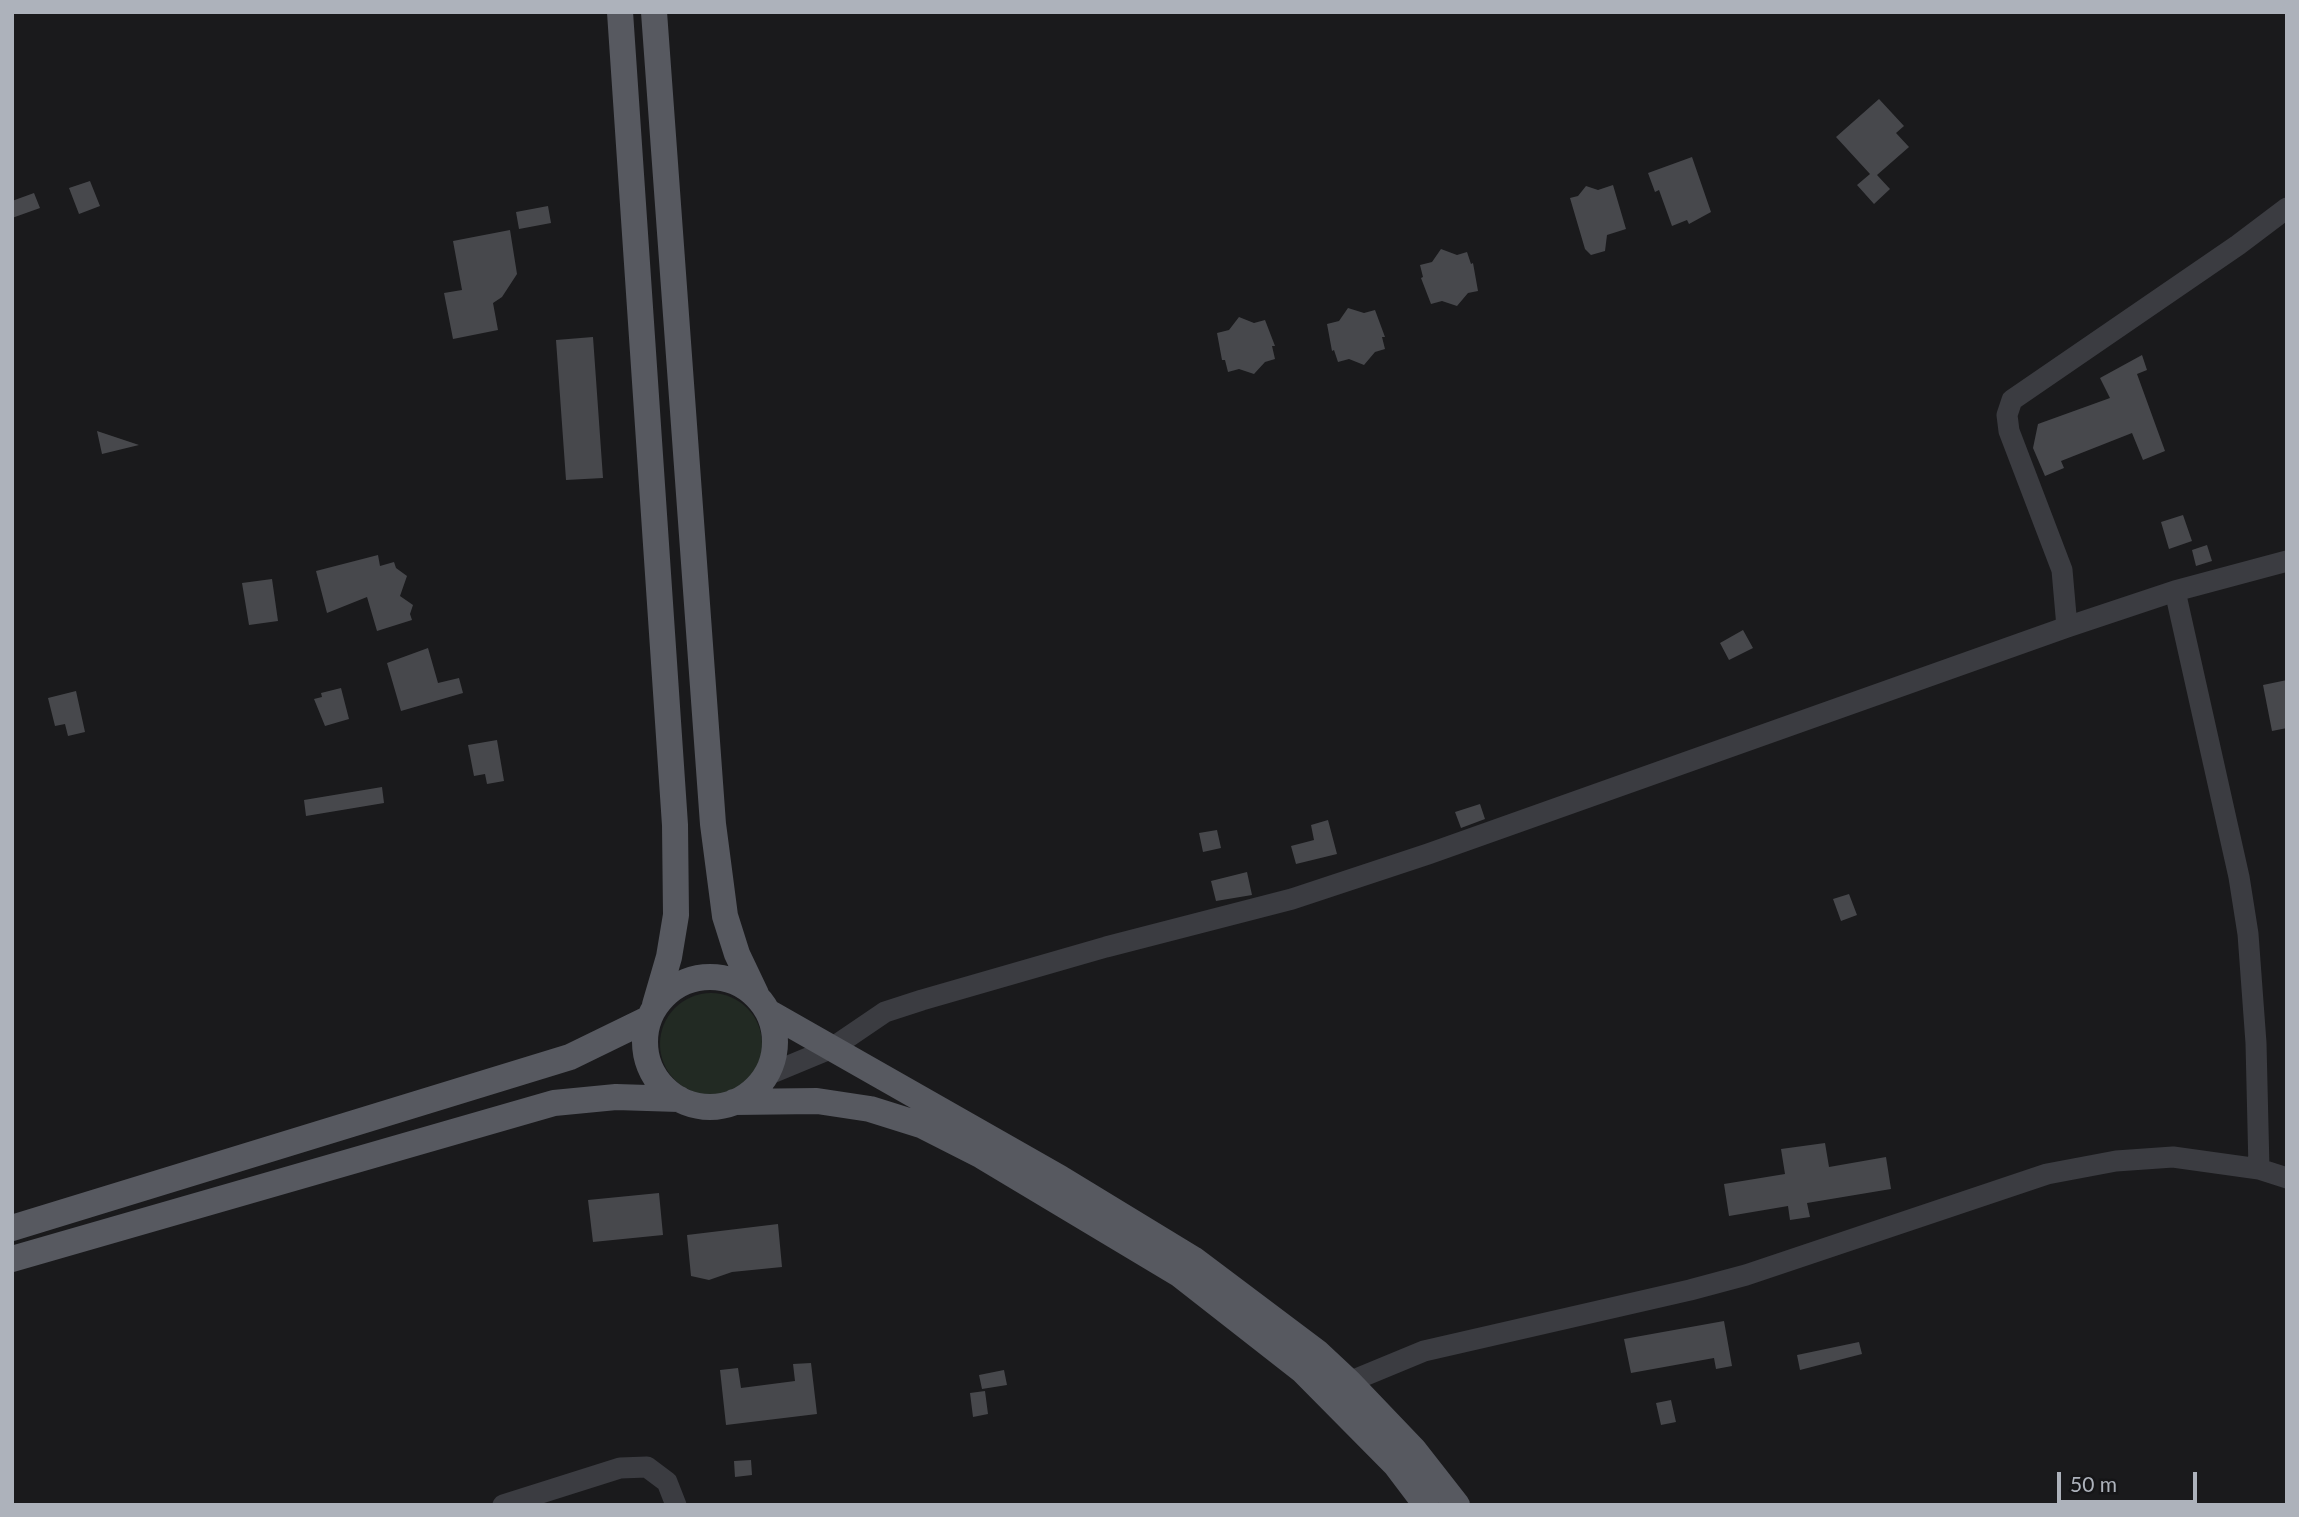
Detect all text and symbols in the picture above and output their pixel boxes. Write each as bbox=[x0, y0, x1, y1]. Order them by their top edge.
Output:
scale bar bbox=[2061, 1458, 2201, 1502]
text: 50 m bbox=[2070, 1471, 2117, 1496]

